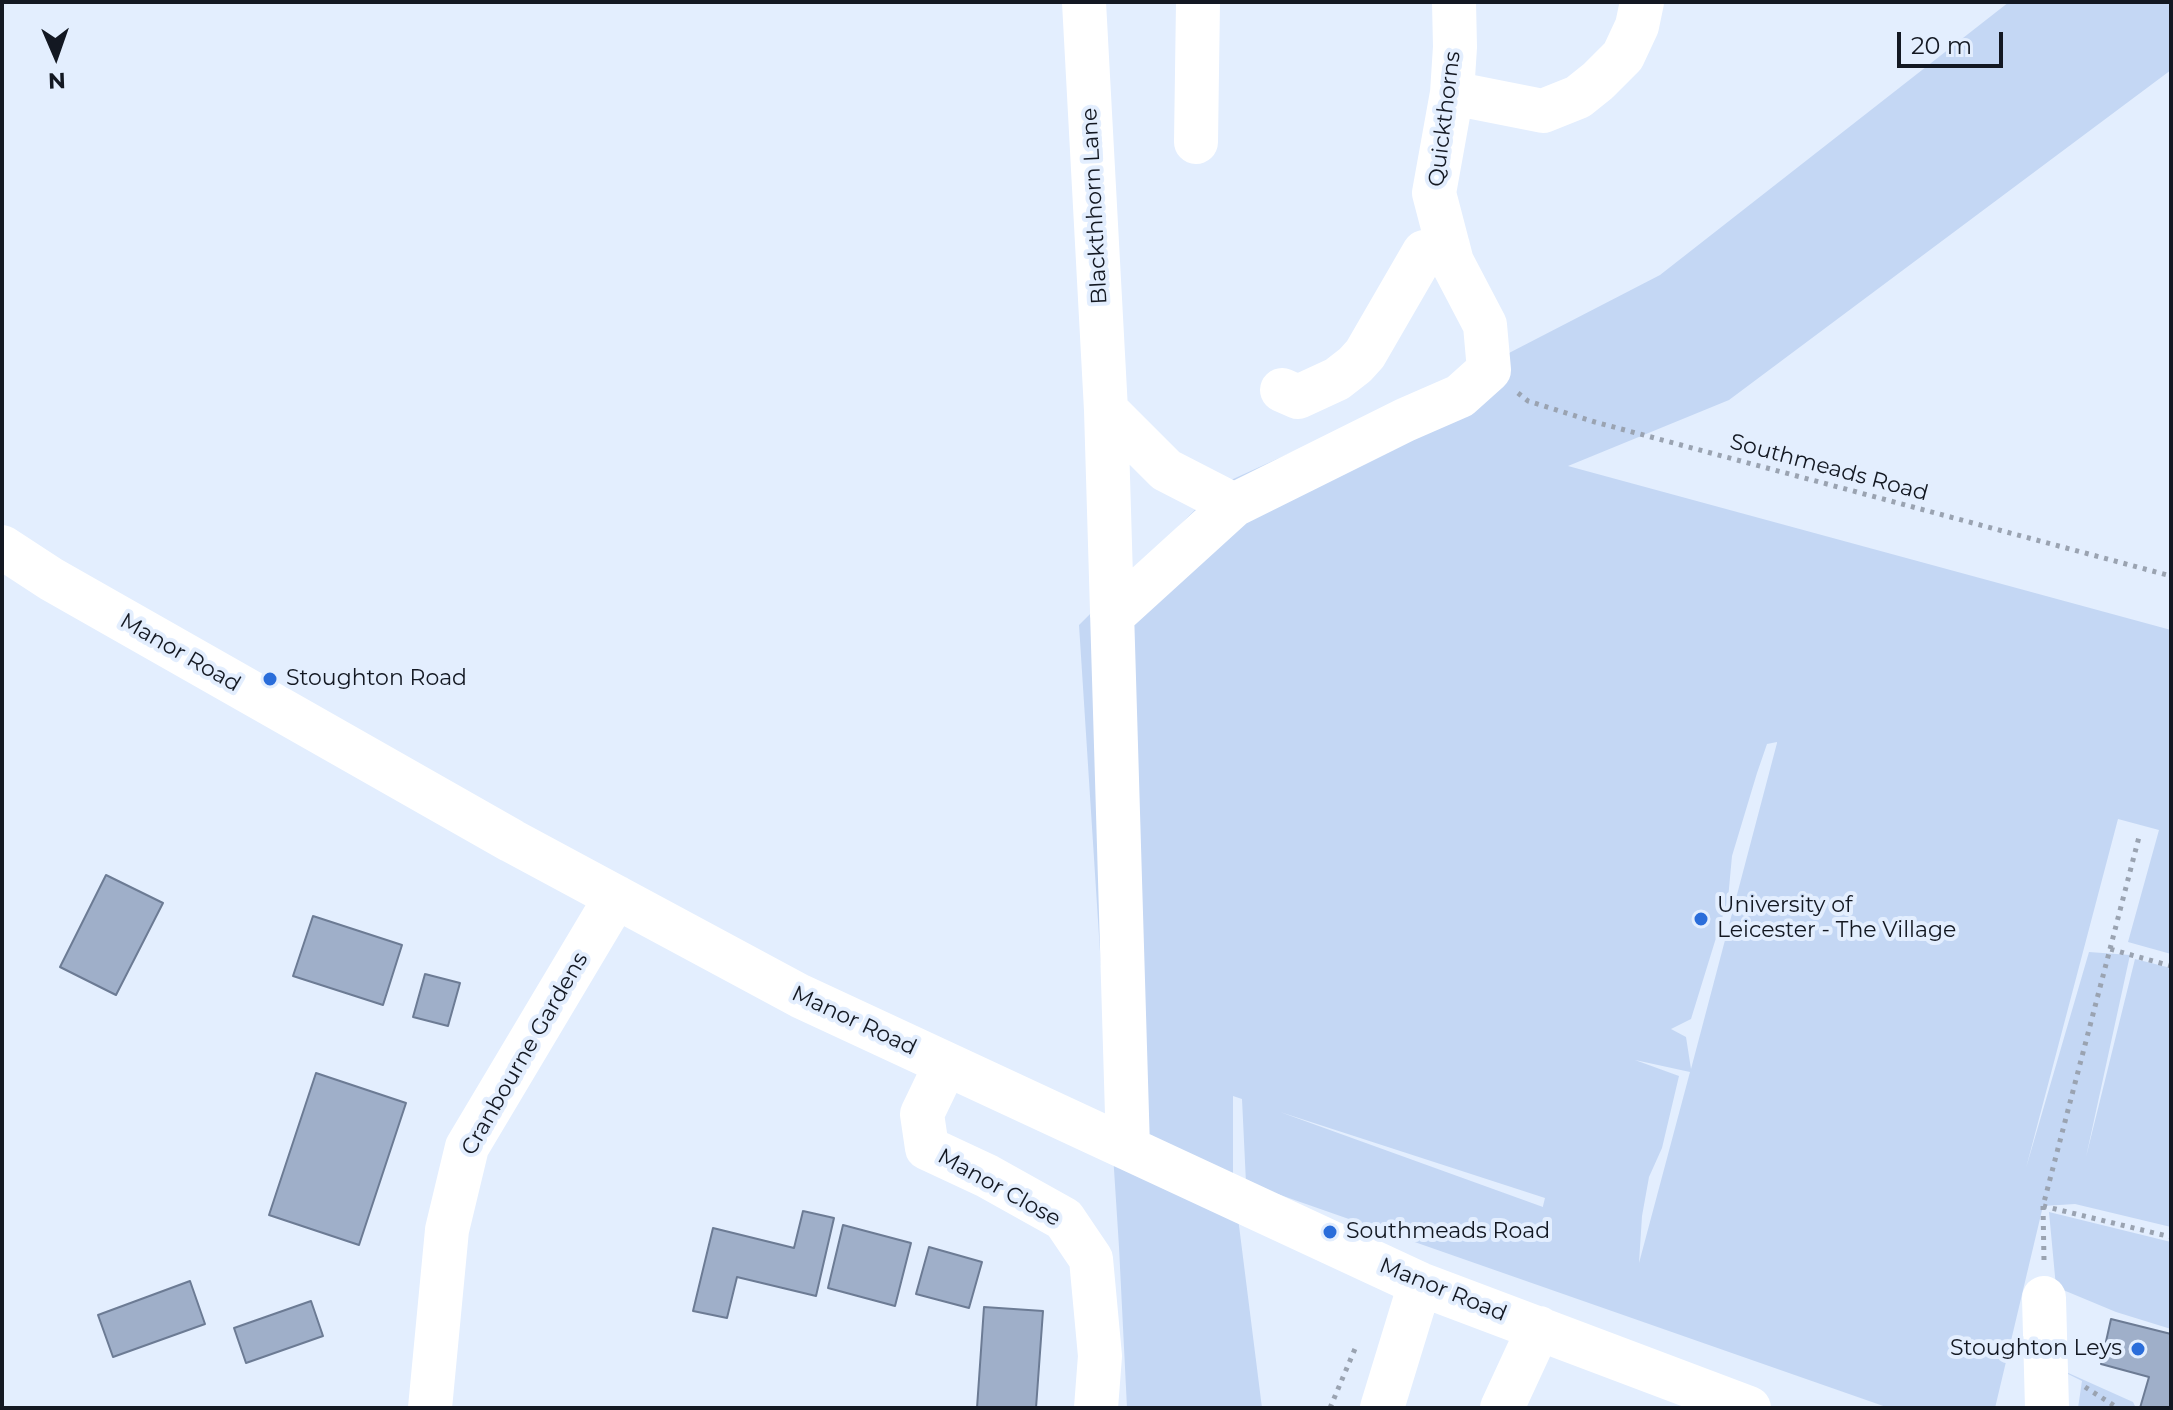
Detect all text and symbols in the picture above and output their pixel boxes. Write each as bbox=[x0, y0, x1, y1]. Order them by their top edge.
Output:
north arrow bbox=[16, 16, 96, 96]
scale bar bbox=[1901, 16, 2007, 66]
text: 20 m bbox=[1911, 31, 1972, 60]
street label: Quickthorns bbox=[1424, 50, 1466, 188]
text: N bbox=[47, 67, 66, 94]
street label: Blackthhorn Lane bbox=[1077, 107, 1113, 305]
street label: Southmeads Road bbox=[1727, 429, 1931, 507]
street label: Manor Road bbox=[115, 608, 245, 698]
place label: Stoughton Road bbox=[286, 666, 467, 692]
marker: Stoughton Road bbox=[261, 670, 279, 688]
place label: University of Leicester - The Village bbox=[1717, 893, 1956, 944]
marker: University of Leicester - The Village bbox=[1692, 910, 1710, 928]
street label: Cranbourne Gardens bbox=[456, 948, 594, 1160]
street label: Manor Road bbox=[787, 981, 921, 1061]
street label: Manor Close bbox=[933, 1143, 1065, 1233]
place label: Southmeads Road bbox=[1346, 1219, 1550, 1245]
marker: Southmeads Road bbox=[1321, 1223, 1339, 1241]
street label: Manor Road bbox=[1376, 1253, 1510, 1327]
place label: Stoughton Leys bbox=[1950, 1336, 2122, 1362]
marker: Stoughton Leys bbox=[2129, 1340, 2147, 1358]

